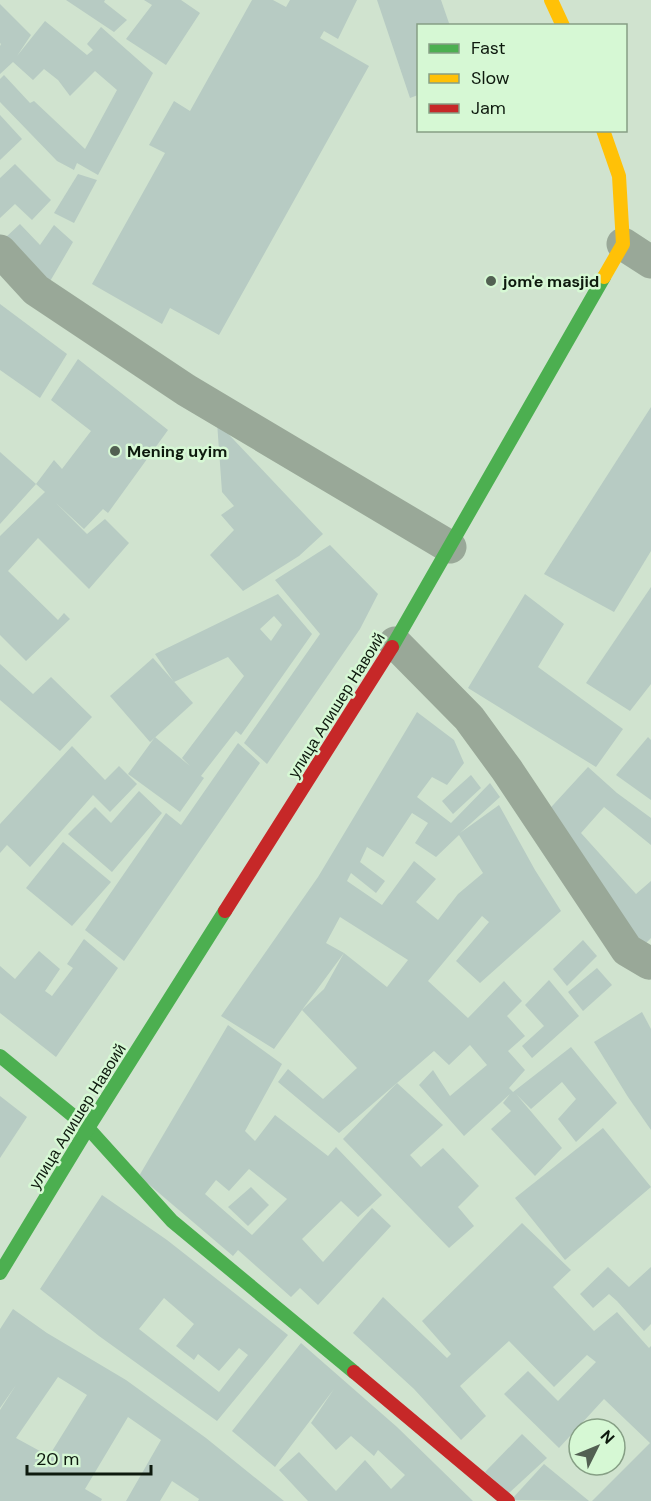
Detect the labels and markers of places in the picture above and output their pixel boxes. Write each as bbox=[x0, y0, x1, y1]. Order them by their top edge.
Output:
place label: jom'e masjid bbox=[502, 271, 599, 292]
marker: jom'e masjid bbox=[484, 274, 498, 288]
place label: Mening uyim bbox=[127, 441, 227, 462]
marker: Mening uyim bbox=[108, 444, 122, 458]

